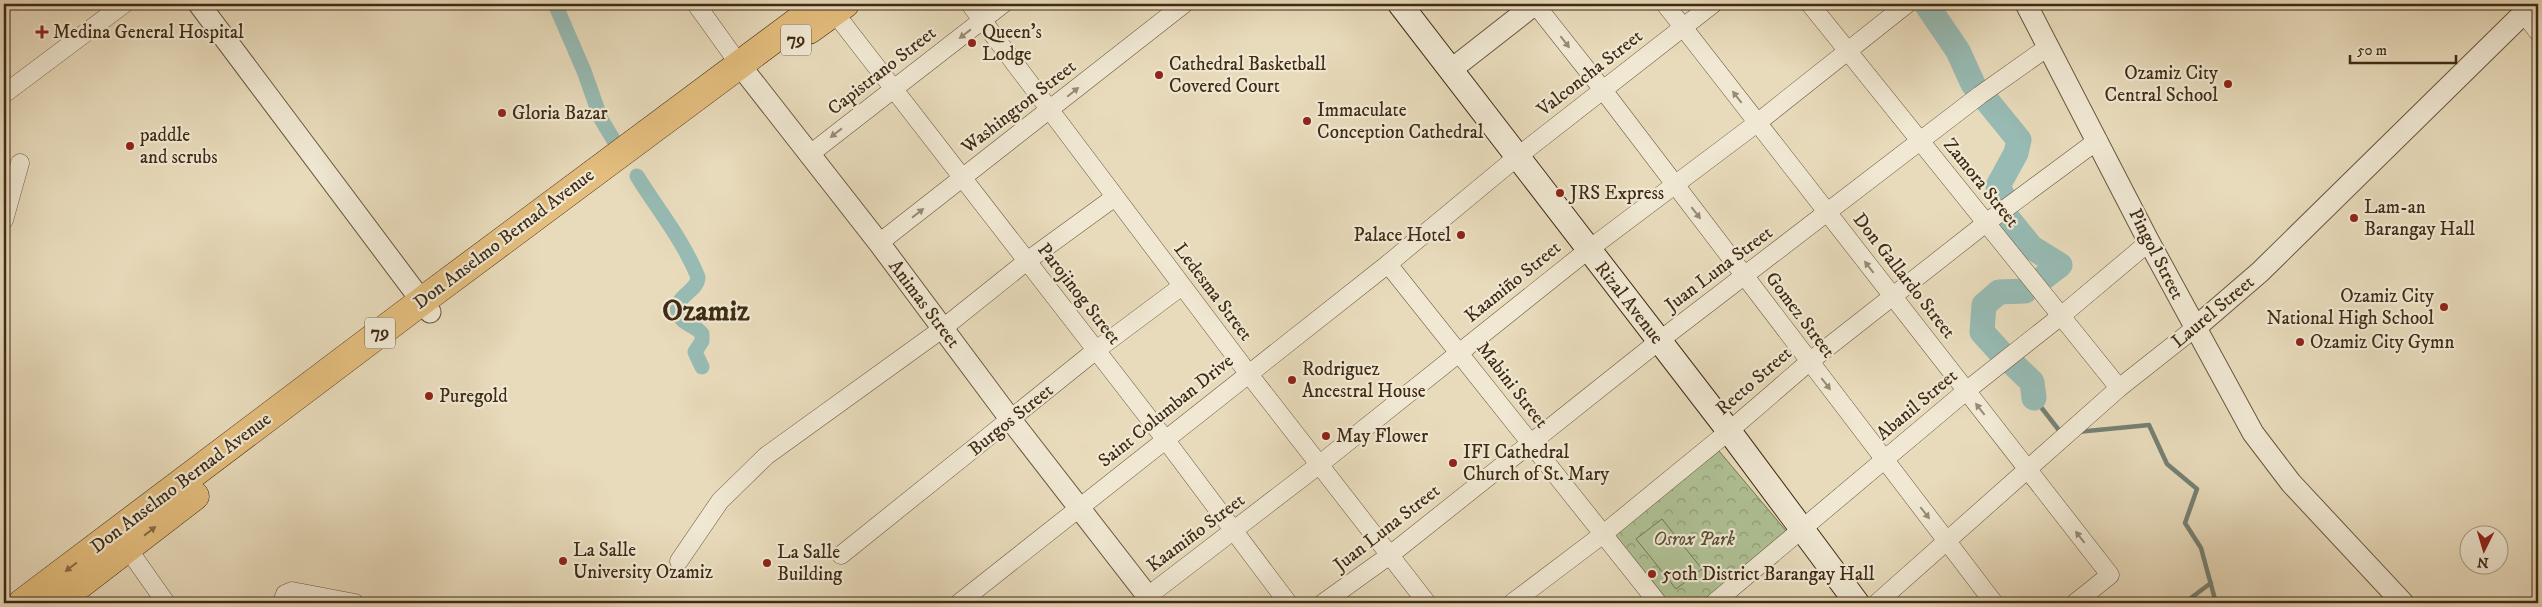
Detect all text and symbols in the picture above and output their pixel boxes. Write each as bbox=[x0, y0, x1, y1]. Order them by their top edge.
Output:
place label: Medina General Hospital bbox=[53, 21, 244, 44]
place label: Queen's Lodge bbox=[982, 21, 1042, 66]
street label: Capistrano Street bbox=[823, 22, 941, 120]
road number: 79 bbox=[781, 24, 811, 56]
marker: Medina General Hospital bbox=[35, 25, 49, 39]
street label: Valconcha Street bbox=[1532, 25, 1647, 122]
one-way arrow bbox=[959, 28, 972, 39]
scale bar bbox=[2350, 32, 2456, 64]
one-way arrow bbox=[1560, 35, 1571, 48]
marker: Queen's Lodge bbox=[966, 37, 978, 49]
text: 50 m bbox=[2357, 41, 2387, 60]
place label: Cathedral Basketball Covered Court bbox=[1169, 53, 1326, 98]
street label: Washington Street bbox=[956, 55, 1081, 159]
place label: Ozamiz City Central School bbox=[2105, 62, 2219, 107]
marker: Cathedral Basketball Covered Court bbox=[1153, 69, 1165, 81]
marker: Ozamiz City Central School bbox=[2222, 78, 2234, 90]
one-way arrow bbox=[1067, 86, 1080, 97]
one-way arrow bbox=[1732, 91, 1743, 104]
place label: Immaculate Conception Cathedral bbox=[1317, 99, 1484, 144]
place label: Gloria Bazar bbox=[512, 102, 608, 125]
marker: Gloria Bazar bbox=[496, 107, 508, 119]
marker: Immaculate Conception Cathedral bbox=[1301, 115, 1313, 127]
place label: paddle and scrubs bbox=[139, 124, 218, 169]
one-way arrow bbox=[830, 128, 843, 139]
street label: Zamora Street bbox=[1938, 134, 2024, 232]
marker: paddle and scrubs bbox=[124, 140, 136, 152]
street label: Don Anselmo Bernad Avenue bbox=[409, 163, 599, 314]
place label: JRS Express bbox=[1568, 182, 1664, 205]
marker: JRS Express bbox=[1554, 187, 1566, 199]
place label: Lam-an Barangay Hall bbox=[2364, 196, 2475, 241]
street label: Pingol Street bbox=[2123, 205, 2189, 303]
one-way arrow bbox=[1691, 206, 1701, 220]
one-way arrow bbox=[911, 208, 924, 219]
street label: Don Gallardo Street bbox=[1848, 209, 1960, 343]
marker: Lam-an Barangay Hall bbox=[2348, 212, 2360, 224]
street label: Juan Luna Street bbox=[1659, 221, 1777, 318]
place label: Palace Hotel bbox=[1353, 224, 1451, 247]
marker: Palace Hotel bbox=[1455, 229, 1467, 241]
street label: Kaamiño Street bbox=[1460, 236, 1566, 328]
street label: Parojinog Street bbox=[1032, 239, 1126, 349]
street label: Ledesma Street bbox=[1169, 239, 1257, 345]
street label: Animas Street bbox=[883, 255, 965, 353]
street label: Rizal Avenue bbox=[1590, 257, 1668, 349]
one-way arrow bbox=[1864, 260, 1875, 273]
street label: Gomez Street bbox=[1760, 267, 1840, 363]
street label: Laurel Street bbox=[2167, 271, 2259, 353]
place label: Ozamiz City National High School bbox=[2266, 285, 2435, 330]
district label: Ozamiz bbox=[662, 294, 750, 330]
marker: Ozamiz City National High School bbox=[2438, 301, 2450, 313]
road number: 79 bbox=[365, 317, 395, 348]
place label: Ozamiz City Gymn bbox=[2310, 331, 2454, 354]
marker: Ozamiz City Gymn bbox=[2294, 336, 2306, 348]
street label: Mabini Street bbox=[1471, 337, 1553, 433]
street label: Recto Street bbox=[1711, 342, 1797, 420]
street label: Saint Columban Drive bbox=[1094, 349, 1238, 472]
place label: Rodriguez Ancestral House bbox=[1302, 358, 1426, 403]
street label: Abanil Street bbox=[1872, 364, 1962, 446]
marker: Rodriguez Ancestral House bbox=[1286, 374, 1298, 386]
one-way arrow bbox=[1820, 377, 1831, 390]
street label: Burgos Street bbox=[964, 379, 1058, 461]
place label: Puregold bbox=[439, 385, 508, 408]
marker: Puregold bbox=[423, 390, 435, 402]
one-way arrow bbox=[1975, 402, 1985, 415]
street label: Don Anselmo Bernad Avenue bbox=[86, 407, 276, 558]
place label: May Flower bbox=[1336, 425, 1428, 448]
marker: May Flower bbox=[1320, 430, 1332, 442]
place label: IFI Cathedral Church of St. Mary bbox=[1463, 441, 1610, 486]
marker: IFI Cathedral Church of St. Mary bbox=[1447, 457, 1459, 469]
street label: Juan Luna Street bbox=[1328, 479, 1445, 578]
street label: Kaamiño Street bbox=[1142, 489, 1250, 577]
one-way arrow bbox=[1920, 506, 1930, 520]
north arrow bbox=[2460, 524, 2510, 574]
one-way arrow bbox=[143, 526, 156, 537]
park label: Osrox Park bbox=[1653, 528, 1735, 551]
one-way arrow bbox=[2075, 530, 2085, 544]
place label: La Salle University Ozamiz bbox=[573, 539, 713, 584]
place label: La Salle Building bbox=[777, 541, 843, 586]
text: N bbox=[2476, 552, 2489, 571]
marker: La Salle University Ozamiz bbox=[557, 555, 569, 567]
marker: La Salle Building bbox=[761, 557, 773, 569]
one-way arrow bbox=[64, 562, 77, 572]
place label: 50th District Barangay Hall bbox=[1662, 563, 1875, 586]
marker: 50th District Barangay Hall bbox=[1646, 568, 1658, 580]

